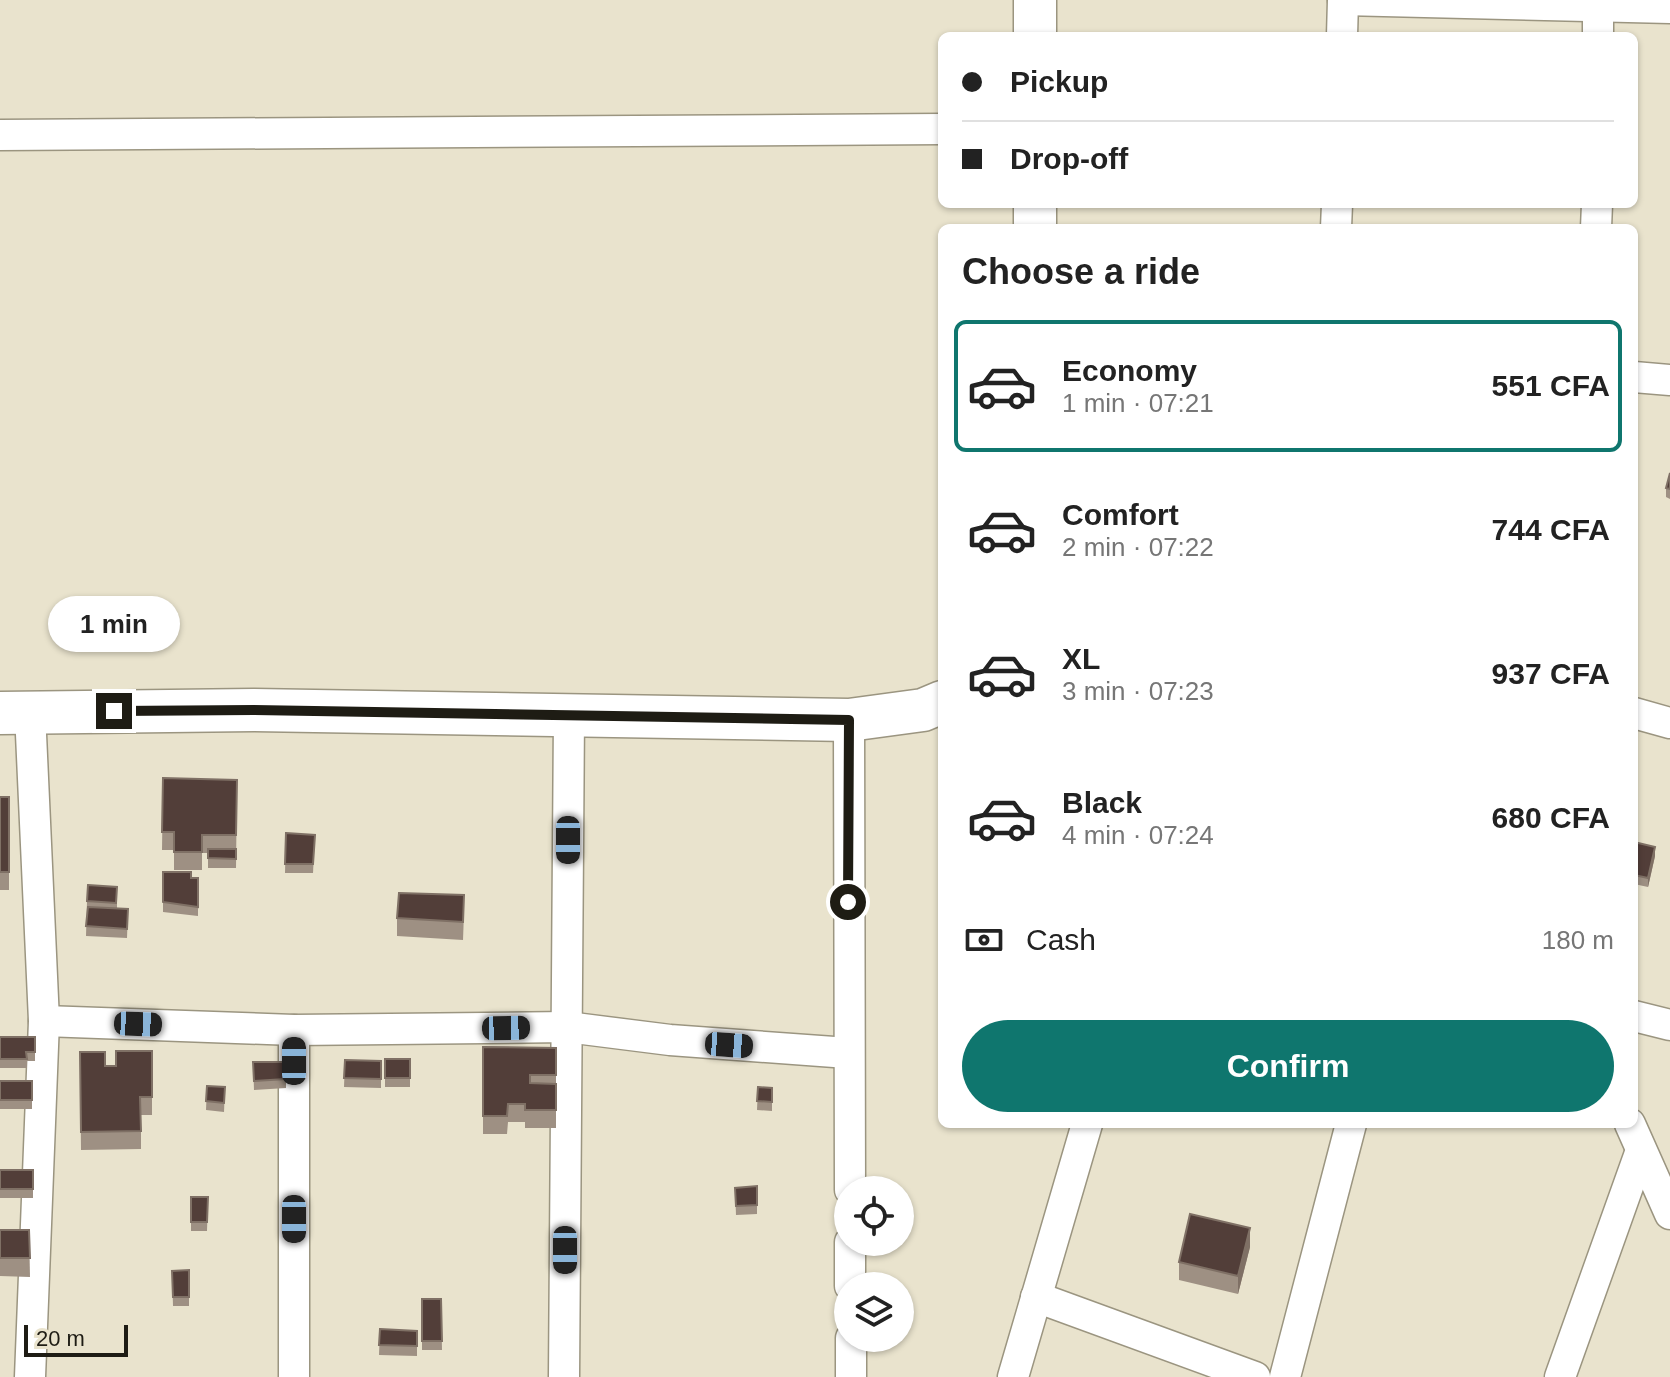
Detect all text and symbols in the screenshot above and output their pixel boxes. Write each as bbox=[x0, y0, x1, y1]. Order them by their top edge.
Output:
text: Pickup bbox=[1010, 65, 1108, 98]
text: Drop-off bbox=[1010, 142, 1128, 175]
text: Choose a ride bbox=[962, 251, 1200, 292]
icon: car bbox=[966, 350, 1038, 422]
text: Economy bbox=[1062, 354, 1197, 387]
text: 551 CFA bbox=[1492, 369, 1610, 402]
text: 1 min · 07:21 bbox=[1062, 388, 1214, 418]
icon: car bbox=[966, 494, 1038, 566]
text: Comfort bbox=[1062, 498, 1179, 531]
text: 744 CFA bbox=[1492, 513, 1610, 546]
text: 2 min · 07:22 bbox=[1062, 532, 1214, 562]
callout: 1 min bbox=[48, 595, 180, 651]
text: 1 min bbox=[80, 609, 148, 639]
icon: car bbox=[966, 638, 1038, 710]
text: XL bbox=[1062, 642, 1100, 675]
text: 937 CFA bbox=[1492, 657, 1610, 690]
text: 3 min · 07:23 bbox=[1062, 676, 1214, 706]
route end bbox=[96, 693, 132, 729]
icon: car bbox=[966, 782, 1038, 854]
text: Black bbox=[1062, 786, 1142, 819]
text: 680 CFA bbox=[1492, 801, 1610, 834]
car bbox=[556, 816, 580, 864]
text: 4 min · 07:24 bbox=[1062, 820, 1214, 850]
route start bbox=[830, 884, 866, 920]
icon: cash bbox=[962, 918, 1006, 962]
text: Cash bbox=[1026, 923, 1096, 956]
text: 180 m bbox=[1542, 925, 1614, 955]
car bbox=[114, 1011, 162, 1037]
car bbox=[482, 1016, 530, 1040]
button: Confirm bbox=[962, 1020, 1614, 1112]
car bbox=[704, 1031, 754, 1059]
car bbox=[282, 1037, 306, 1085]
map controls bbox=[834, 1176, 914, 1352]
button: locate bbox=[834, 1176, 914, 1256]
car bbox=[282, 1195, 306, 1243]
car bbox=[553, 1226, 577, 1274]
button: layers bbox=[834, 1272, 914, 1352]
scale bar bbox=[24, 1321, 128, 1357]
text: 20 m bbox=[36, 1326, 85, 1351]

